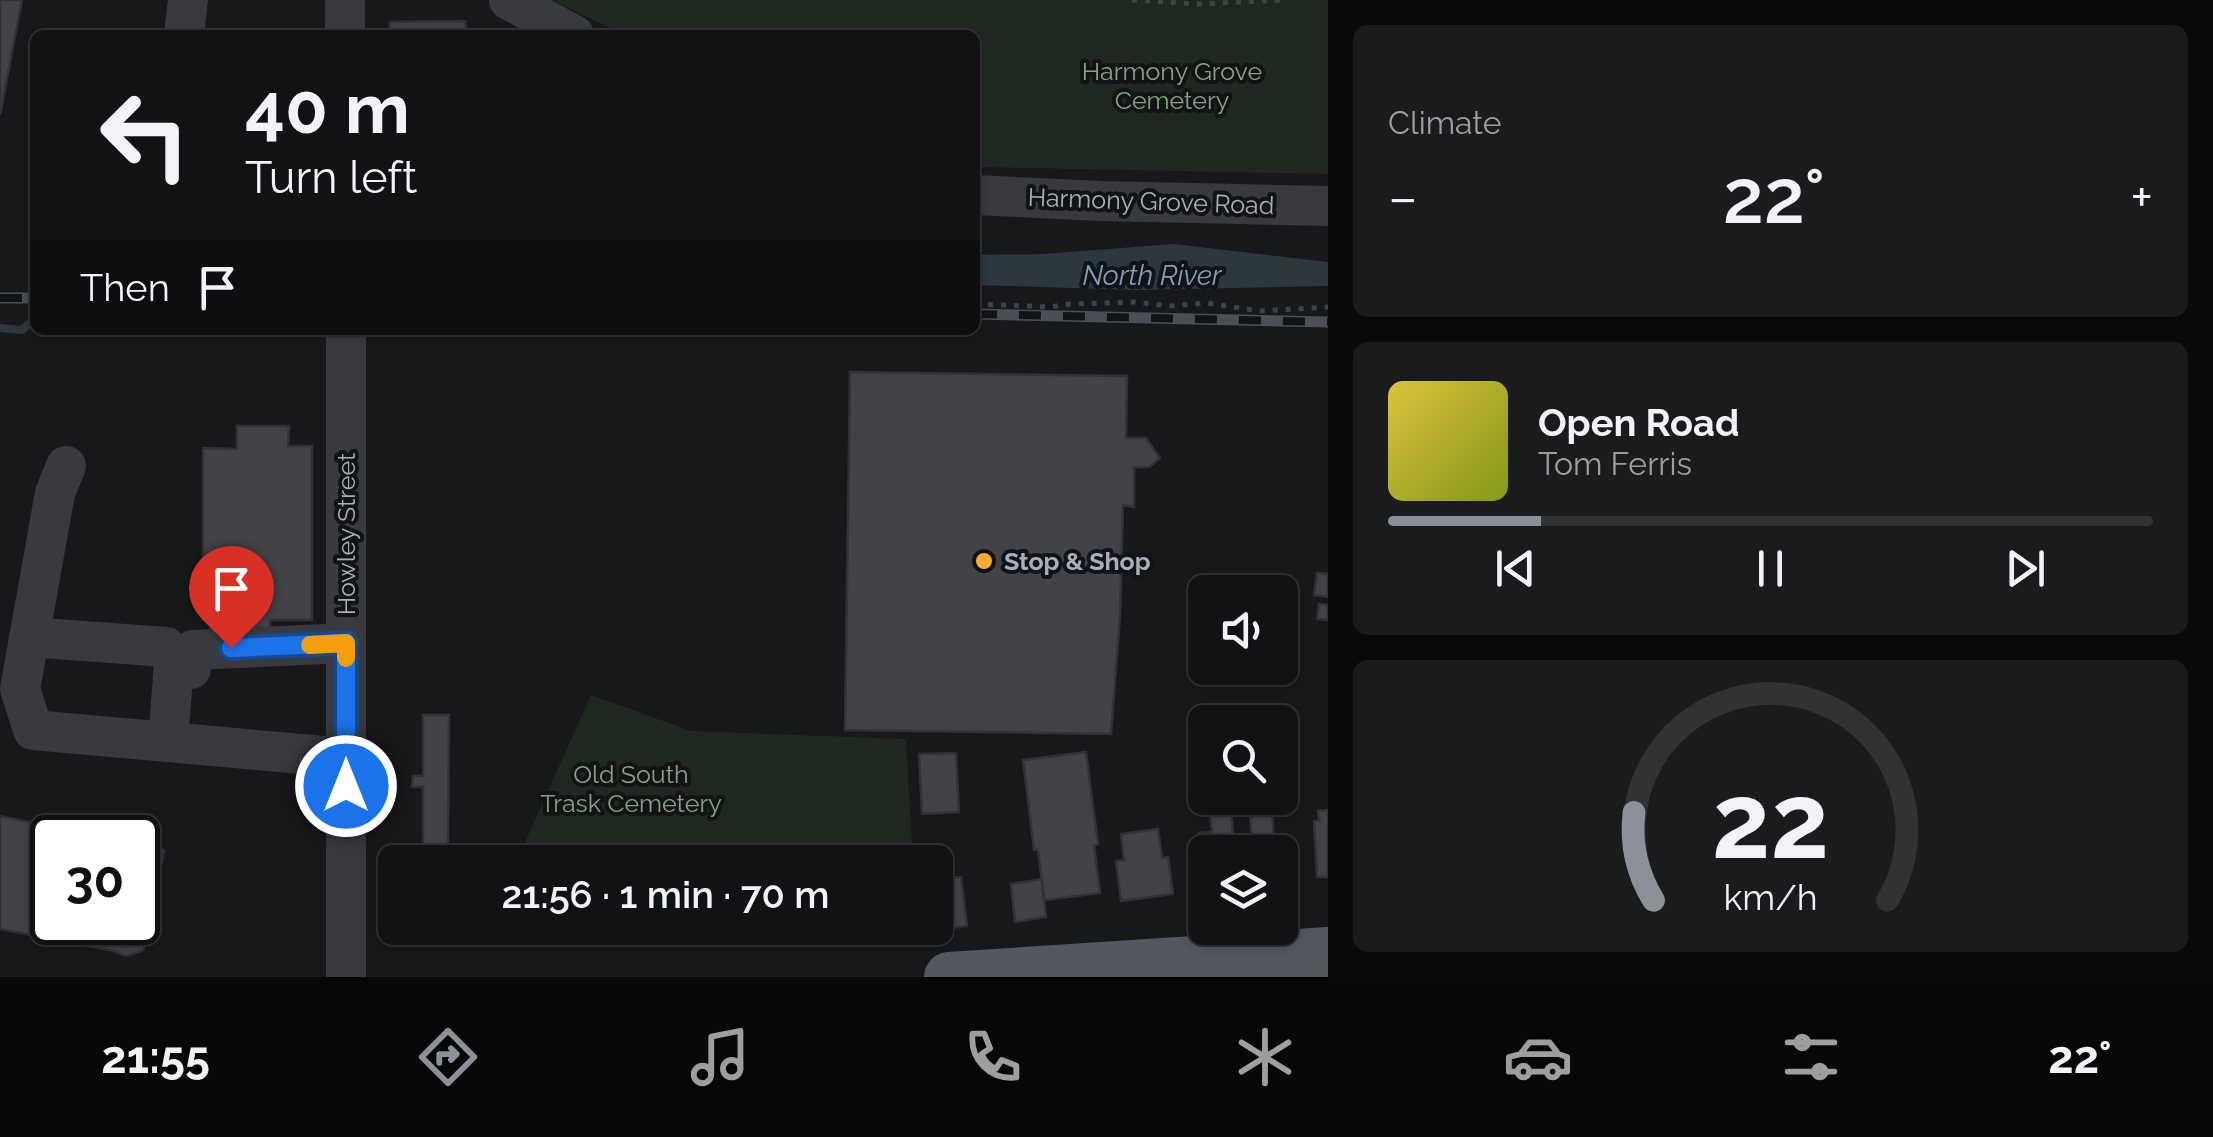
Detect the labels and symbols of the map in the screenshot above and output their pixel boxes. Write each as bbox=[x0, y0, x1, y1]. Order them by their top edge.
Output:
park label: Harmony Grove Cemetery bbox=[1082, 56, 1262, 115]
street label: Harmony Grove Road bbox=[1027, 182, 1275, 220]
water label: North River bbox=[1082, 259, 1223, 292]
street label: Howley Street bbox=[331, 452, 361, 615]
pin bbox=[189, 546, 274, 649]
place label: Stop & Shop bbox=[1004, 546, 1151, 576]
marker: Stop & Shop bbox=[973, 550, 995, 572]
position arrow bbox=[294, 734, 398, 838]
park label: Old South Trask Cemetery bbox=[540, 759, 722, 818]
speed limit sign: 30 bbox=[30, 815, 160, 945]

